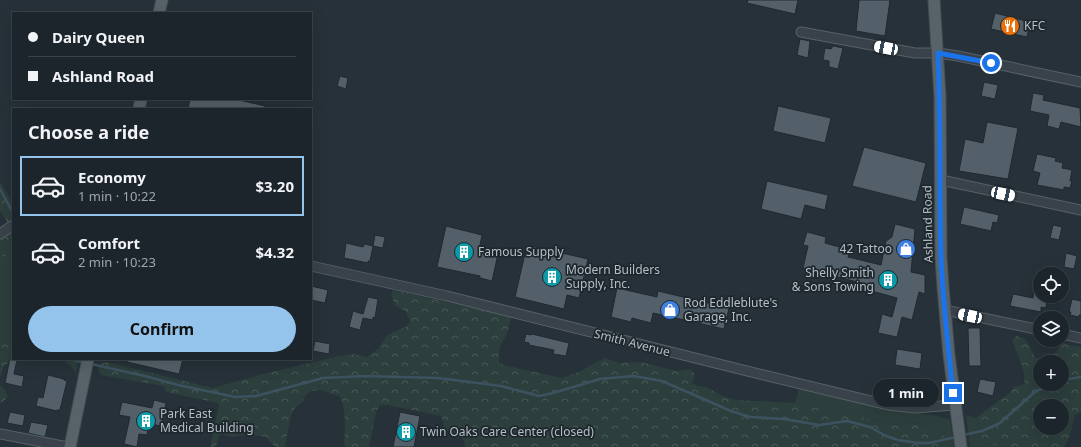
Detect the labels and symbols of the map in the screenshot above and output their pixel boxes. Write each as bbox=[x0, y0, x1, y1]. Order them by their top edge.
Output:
restaurant icon: KFC bbox=[999, 15, 1021, 37]
place label: KFC bbox=[1024, 17, 1046, 34]
car bbox=[873, 40, 899, 56]
route start bbox=[982, 54, 1000, 72]
street label: Ashland Road bbox=[918, 185, 937, 263]
car bbox=[990, 186, 1016, 202]
shop icon: 42 Tattoo bbox=[895, 238, 917, 260]
place label: 42 Tattoo bbox=[840, 240, 892, 257]
building icon: Famous Supply bbox=[453, 241, 475, 263]
place label: Famous Supply bbox=[478, 243, 565, 260]
place label: Modern Builders Supply, Inc. bbox=[566, 261, 660, 292]
place label: Shelly Smith & Sons Towing bbox=[792, 264, 874, 295]
building icon: Modern Builders Supply, Inc. bbox=[541, 266, 563, 288]
building icon: Shelly Smith & Sons Towing bbox=[877, 269, 899, 291]
place label: Rod Eddleblute's Garage, Inc. bbox=[684, 294, 778, 325]
shop icon: Rod Eddleblute's Garage, Inc. bbox=[659, 299, 681, 321]
car bbox=[957, 308, 983, 324]
street label: Smith Avenue bbox=[592, 325, 672, 360]
callout: 1 min bbox=[873, 379, 939, 407]
route end bbox=[944, 384, 962, 402]
place label: Park East Medical Building bbox=[160, 405, 254, 436]
building icon: Park East Medical Building bbox=[135, 410, 157, 432]
building icon: Twin Oaks Care Center (closed) bbox=[395, 421, 417, 443]
place label: Twin Oaks Care Center (closed) bbox=[420, 423, 594, 440]

